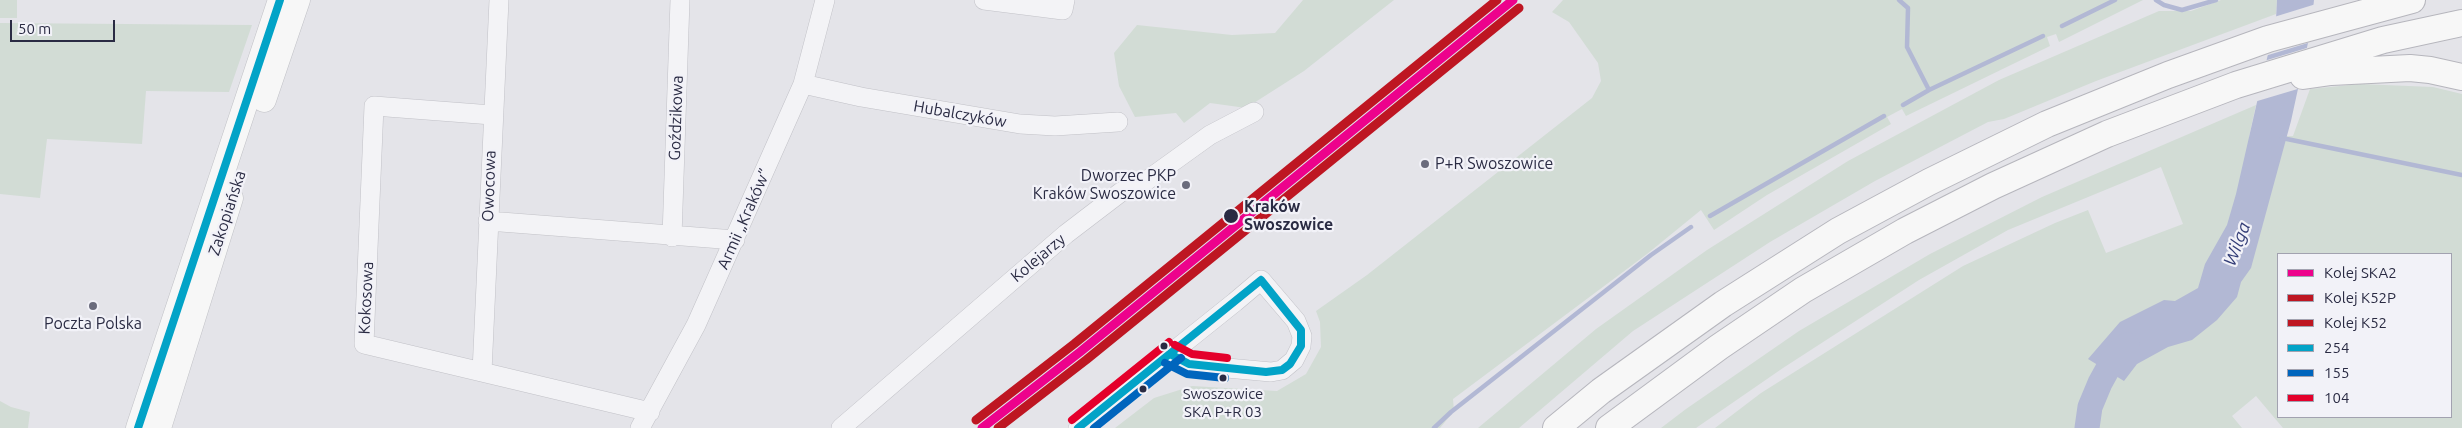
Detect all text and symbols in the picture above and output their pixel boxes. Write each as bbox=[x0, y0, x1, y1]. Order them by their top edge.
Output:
scale bar bbox=[12, 10, 118, 42]
text: 50 m bbox=[18, 20, 51, 37]
street label: Goździkowa bbox=[665, 75, 687, 161]
street label: Hubalczyków bbox=[912, 96, 1008, 132]
street label: Owocowa bbox=[478, 150, 500, 222]
place label: P+R Swoszowice bbox=[1435, 154, 1553, 174]
marker: P+R Swoszowice bbox=[1419, 158, 1431, 170]
street label: Armii „Kraków” bbox=[713, 166, 775, 272]
place label: Dworzec PKP Kraków Swoszowice bbox=[1033, 166, 1176, 204]
street label: Zakopiańska bbox=[204, 168, 250, 258]
marker: Dworzec PKP Kraków Swoszowice bbox=[1180, 179, 1192, 191]
place label: Kraków Swoszowice bbox=[1244, 197, 1333, 235]
marker: Kraków Swoszowice bbox=[1222, 207, 1240, 225]
water label: Wilga bbox=[2219, 219, 2255, 269]
street label: Kolejarzy bbox=[1007, 230, 1069, 286]
legend bbox=[2277, 253, 2452, 418]
street label: Kokosowa bbox=[355, 261, 377, 335]
text: Kolej SKA2 bbox=[2324, 264, 2397, 281]
text: Kolej K52P bbox=[2324, 289, 2396, 306]
marker: Poczta Polska bbox=[87, 300, 99, 312]
place label: Poczta Polska bbox=[44, 314, 142, 334]
text: Kolej K52 bbox=[2324, 314, 2387, 331]
text: 254 bbox=[2324, 339, 2349, 356]
unlabelled marker bbox=[1159, 341, 1169, 351]
text: 155 bbox=[2324, 364, 2349, 381]
marker: Swoszowice SKA P+R 03 bbox=[1218, 373, 1228, 383]
unlabelled marker bbox=[1138, 384, 1148, 394]
place label: Swoszowice SKA P+R 03 bbox=[1183, 385, 1263, 420]
text: 104 bbox=[2324, 389, 2349, 406]

